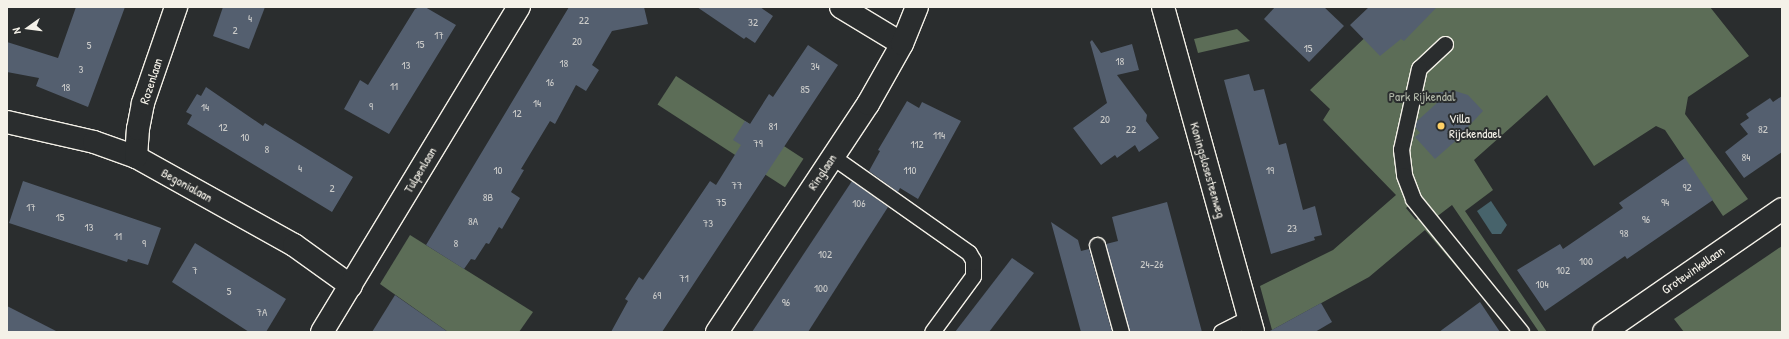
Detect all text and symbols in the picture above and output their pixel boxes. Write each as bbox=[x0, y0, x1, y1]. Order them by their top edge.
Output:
north arrow bbox=[8, 8, 48, 48]
house number: 4 bbox=[248, 11, 252, 25]
house number: 22 bbox=[579, 13, 589, 27]
house number: 32 bbox=[748, 15, 758, 29]
house number: 2 bbox=[232, 23, 238, 37]
text: N bbox=[9, 26, 24, 35]
house number: 17 bbox=[434, 28, 444, 42]
house number: 20 bbox=[572, 34, 582, 48]
house number: 15 bbox=[416, 37, 424, 51]
house number: 5 bbox=[87, 38, 91, 52]
house number: 15 bbox=[1304, 41, 1312, 55]
house number: 18 bbox=[1116, 54, 1124, 68]
street label: Rozenlaan bbox=[136, 56, 166, 106]
house number: 18 bbox=[560, 56, 568, 70]
house number: 13 bbox=[402, 58, 410, 72]
house number: 34 bbox=[810, 59, 820, 73]
house number: 3 bbox=[79, 62, 83, 76]
house number: 16 bbox=[546, 75, 554, 89]
house number: 11 bbox=[390, 79, 398, 93]
house number: 18 bbox=[62, 80, 70, 94]
house number: 85 bbox=[800, 82, 810, 96]
park label: Park Rijkendal bbox=[1389, 88, 1455, 104]
house number: 14 bbox=[533, 96, 541, 110]
house number: 9 bbox=[369, 99, 373, 113]
house number: 14 bbox=[201, 100, 209, 114]
house number: 12 bbox=[512, 106, 522, 120]
place label: Villa Rijckendael bbox=[1449, 111, 1501, 142]
house number: 20 bbox=[1100, 112, 1110, 126]
house number: 81 bbox=[769, 119, 777, 133]
house number: 12 bbox=[218, 120, 228, 134]
street label: Koningslosesteenweg bbox=[1187, 120, 1229, 220]
marker: Villa Rijckendael bbox=[1436, 121, 1446, 131]
house number: 22 bbox=[1126, 122, 1136, 136]
house number: 82 bbox=[1758, 122, 1768, 136]
house number: 114 bbox=[933, 128, 945, 142]
house number: 10 bbox=[241, 130, 249, 144]
house number: 79 bbox=[753, 136, 763, 150]
house number: 112 bbox=[910, 137, 924, 151]
house number: 8 bbox=[265, 142, 269, 156]
street label: Tulpenlaan bbox=[400, 144, 440, 196]
house number: 84 bbox=[1742, 150, 1750, 164]
street label: Ringlaan bbox=[804, 151, 840, 193]
house number: 4 bbox=[298, 161, 302, 175]
house number: 10 bbox=[494, 163, 502, 177]
house number: 110 bbox=[904, 163, 916, 177]
house number: 19 bbox=[1266, 163, 1274, 177]
street label: Begonialaan bbox=[159, 165, 215, 205]
house number: 77 bbox=[732, 178, 742, 192]
house number: 92 bbox=[1682, 180, 1692, 194]
house number: 2 bbox=[329, 181, 335, 195]
house number: 8B bbox=[483, 190, 493, 204]
house number: 75 bbox=[716, 195, 726, 209]
house number: 94 bbox=[1661, 195, 1669, 209]
house number: 106 bbox=[852, 196, 866, 210]
house number: 17 bbox=[26, 200, 36, 214]
house number: 15 bbox=[56, 210, 64, 224]
house number: 96 bbox=[1642, 212, 1650, 226]
house number: 8A bbox=[468, 214, 478, 228]
house number: 73 bbox=[703, 216, 713, 230]
house number: 13 bbox=[85, 220, 93, 234]
house number: 23 bbox=[1287, 221, 1297, 235]
house number: 98 bbox=[1620, 226, 1628, 240]
house number: 11 bbox=[114, 229, 122, 243]
house number: 9 bbox=[142, 236, 146, 250]
house number: 8 bbox=[454, 236, 458, 250]
street label: Grotewinkellaan bbox=[1659, 243, 1727, 297]
house number: 102 bbox=[818, 247, 832, 261]
house number: 100 bbox=[1579, 254, 1593, 268]
house number: 24-26 bbox=[1140, 257, 1164, 271]
house number: 7 bbox=[192, 263, 198, 277]
house number: 102 bbox=[1556, 263, 1570, 277]
house number: 71 bbox=[679, 271, 689, 285]
house number: 104 bbox=[1535, 277, 1549, 291]
house number: 100 bbox=[814, 281, 828, 295]
house number: 5 bbox=[227, 284, 231, 298]
house number: 69 bbox=[653, 288, 661, 302]
house number: 96 bbox=[782, 295, 790, 309]
house number: 7A bbox=[257, 305, 267, 319]

